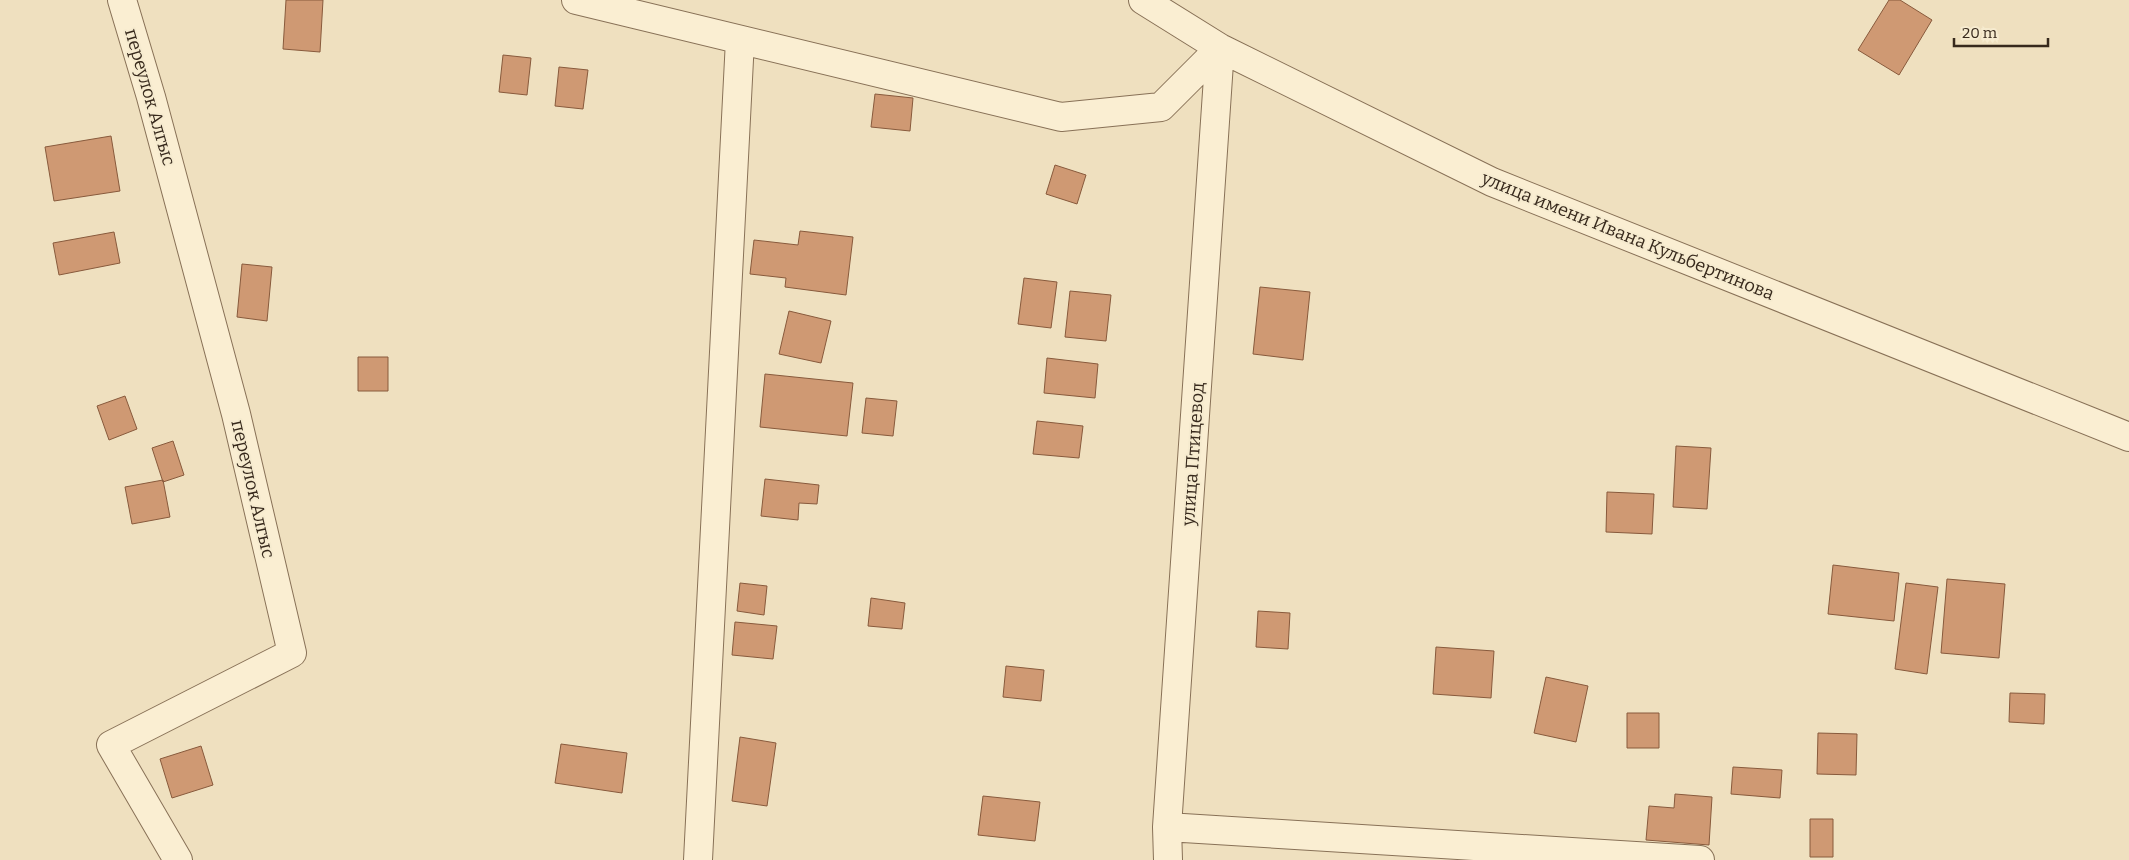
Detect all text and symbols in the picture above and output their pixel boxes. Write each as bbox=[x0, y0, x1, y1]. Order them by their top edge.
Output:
scale bar bbox=[1954, 15, 2048, 47]
text: 20 m bbox=[1962, 24, 1998, 42]
street label: переулок Алгыс bbox=[120, 26, 180, 168]
street label: улица имени Ивана Кульбертинова bbox=[1478, 167, 1778, 305]
street label: улица Птицевод bbox=[1177, 381, 1209, 528]
street label: переулок Алгыс bbox=[226, 418, 280, 560]

